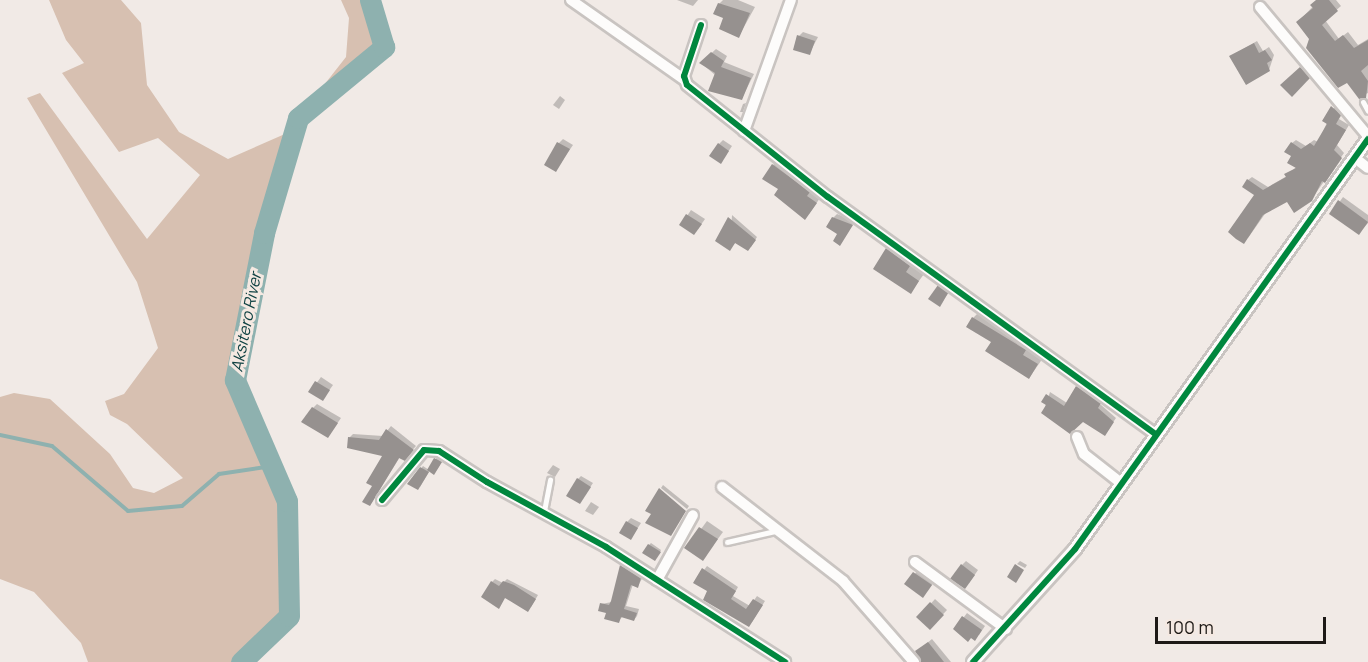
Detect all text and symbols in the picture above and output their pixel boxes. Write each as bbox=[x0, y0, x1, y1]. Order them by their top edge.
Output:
water label: Aksitero River bbox=[227, 271, 265, 373]
scale bar bbox=[1158, 605, 1329, 643]
text: 100 m bbox=[1166, 615, 1214, 639]

